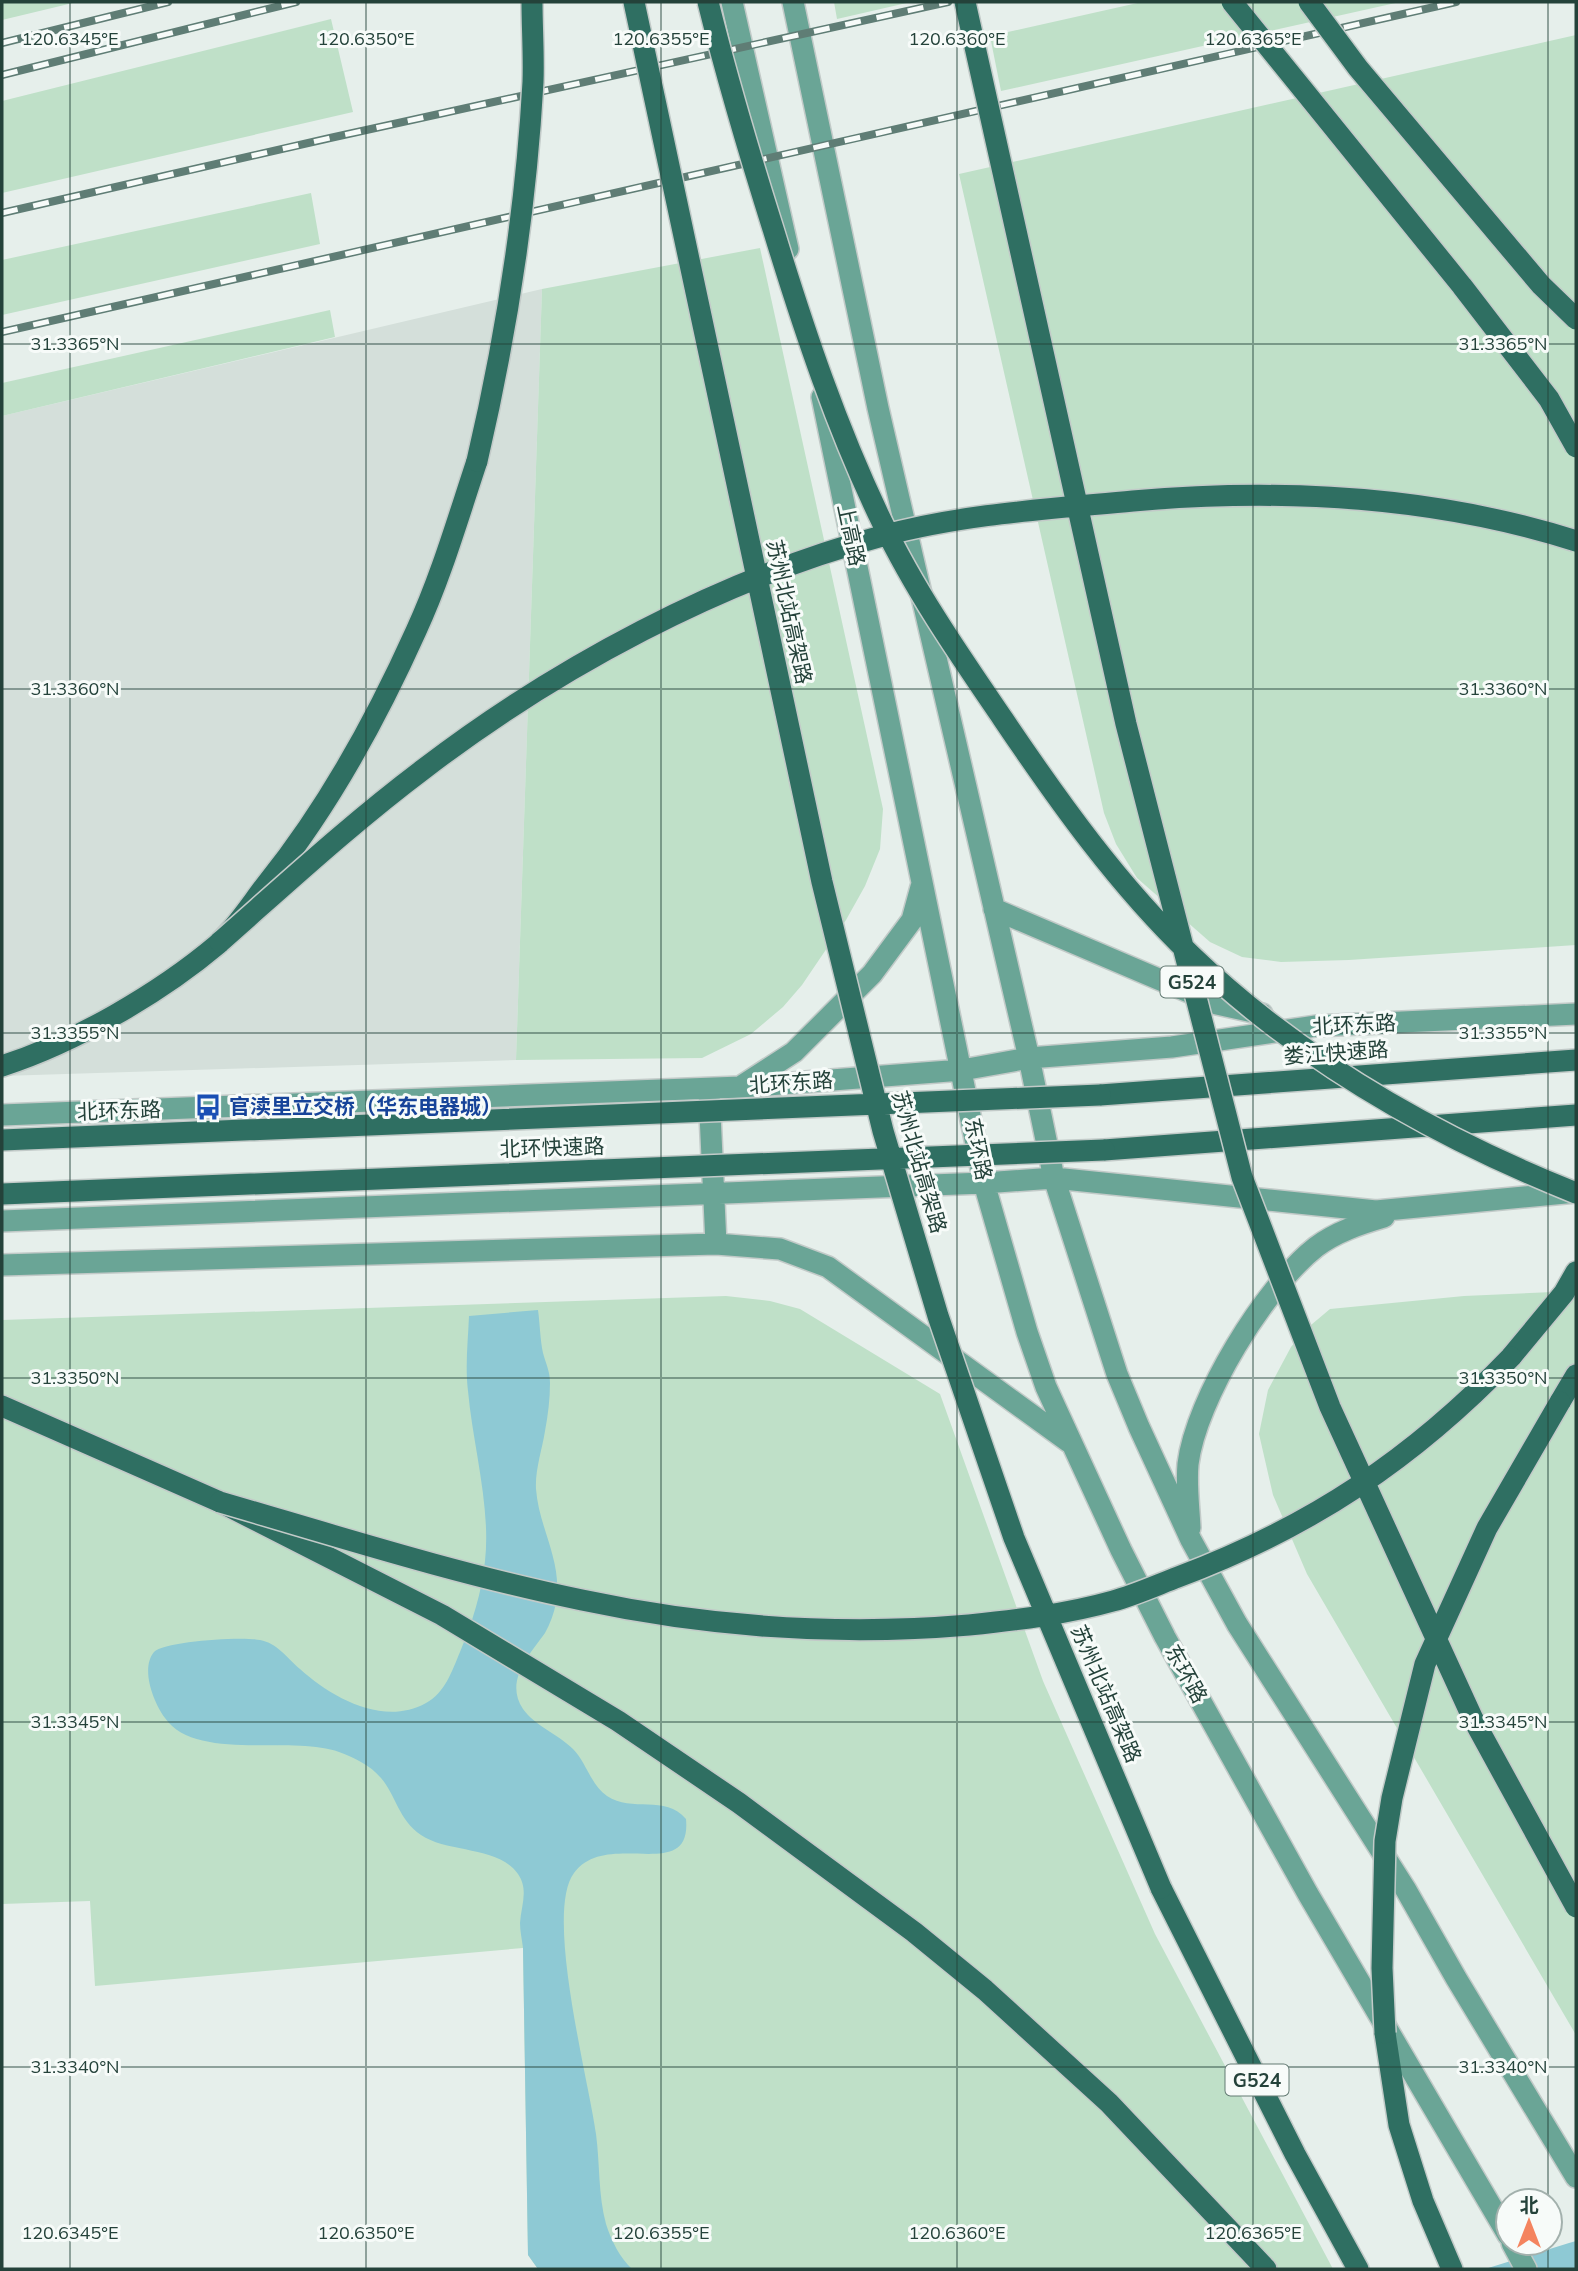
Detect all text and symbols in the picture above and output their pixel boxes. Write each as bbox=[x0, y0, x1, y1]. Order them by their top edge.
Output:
text: 120.6345°E bbox=[22, 27, 118, 50]
text: 120.6350°E bbox=[318, 27, 414, 50]
text: 120.6355°E bbox=[613, 27, 709, 50]
text: 120.6360°E bbox=[909, 27, 1005, 50]
text: 120.6365°E bbox=[1205, 27, 1301, 50]
text: 31.3365°N bbox=[30, 332, 120, 355]
text: 31.3365°N bbox=[1458, 332, 1548, 355]
street label: 上高路 bbox=[833, 501, 871, 568]
street label: 苏州北站高架路 bbox=[762, 537, 818, 686]
text: 31.3360°N bbox=[30, 677, 120, 700]
text: 31.3360°N bbox=[1458, 677, 1548, 700]
road number: G524 bbox=[1160, 966, 1224, 998]
street label: 北环东路 bbox=[1311, 1009, 1397, 1039]
text: 31.3355°N bbox=[30, 1021, 120, 1044]
text: 31.3355°N bbox=[1458, 1021, 1548, 1044]
street label: 娄江快速路 bbox=[1283, 1035, 1389, 1069]
street label: 北环东路 bbox=[748, 1066, 834, 1098]
street label: 苏州北站高架路 bbox=[887, 1087, 953, 1236]
bus stop icon: 官渎里立交桥（华东电器城） bbox=[193, 1092, 223, 1122]
place label: 官渎里立交桥（华东电器城） bbox=[229, 1093, 502, 1119]
street label: 北环东路 bbox=[77, 1096, 161, 1124]
street label: 东环路 bbox=[960, 1115, 998, 1182]
street label: 北环快速路 bbox=[499, 1132, 605, 1162]
text: 31.3350°N bbox=[30, 1366, 120, 1389]
text: 31.3350°N bbox=[1458, 1366, 1548, 1389]
street label: 苏州北站高架路 bbox=[1066, 1621, 1148, 1766]
street label: 东环路 bbox=[1160, 1640, 1214, 1707]
text: 31.3345°N bbox=[30, 1710, 120, 1733]
text: 31.3345°N bbox=[1458, 1710, 1548, 1733]
text: 31.3340°N bbox=[30, 2055, 120, 2078]
text: 31.3340°N bbox=[1458, 2055, 1548, 2078]
road number: G524 bbox=[1226, 2064, 1288, 2096]
north arrow bbox=[1494, 2187, 1564, 2257]
text: 北 bbox=[1519, 2193, 1539, 2217]
text: 120.6345°E bbox=[22, 2221, 118, 2244]
text: 120.6350°E bbox=[318, 2221, 414, 2244]
text: 120.6355°E bbox=[613, 2221, 709, 2244]
text: 120.6360°E bbox=[909, 2221, 1005, 2244]
text: 120.6365°E bbox=[1205, 2221, 1301, 2244]

